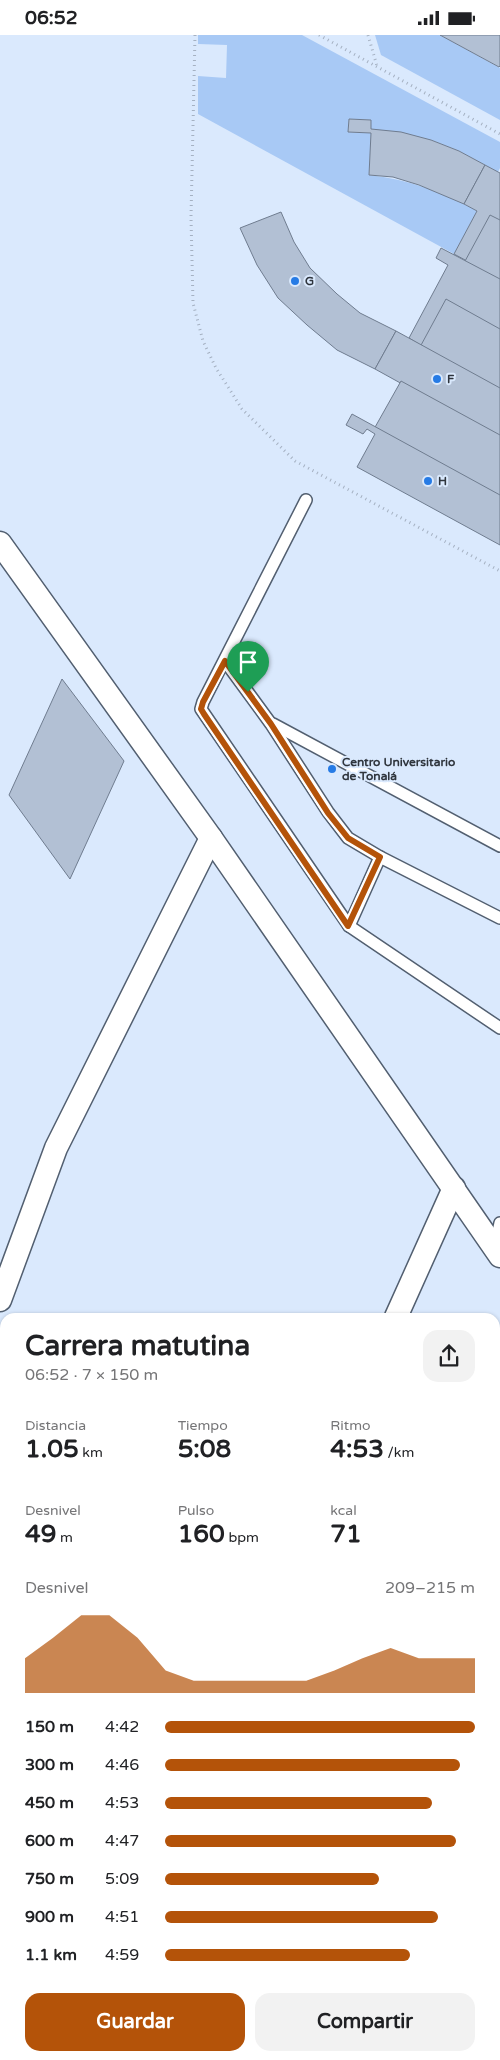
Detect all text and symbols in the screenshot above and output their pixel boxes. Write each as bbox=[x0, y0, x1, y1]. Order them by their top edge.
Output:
text: 06:52 bbox=[25, 7, 78, 29]
place label: G bbox=[305, 274, 314, 288]
marker: G bbox=[289, 275, 301, 287]
place label: F bbox=[447, 372, 455, 386]
marker: F bbox=[431, 373, 443, 385]
place label: H bbox=[438, 474, 447, 488]
marker: H bbox=[422, 475, 434, 487]
pin bbox=[227, 641, 269, 692]
icon: arrive bbox=[234, 648, 262, 676]
place label: Centro Universitario de Tonalá bbox=[342, 755, 455, 783]
marker: Centro Universitario de Tonalá bbox=[326, 763, 338, 775]
text: Carrera matutina bbox=[25, 1329, 250, 1363]
button: share bbox=[423, 1330, 475, 1382]
text: 06:52 · 7 × 150 m bbox=[25, 1365, 158, 1385]
text: Distancia bbox=[25, 1417, 86, 1434]
text: Tiempo bbox=[178, 1417, 228, 1434]
text: Ritmo bbox=[330, 1417, 371, 1434]
text: 1.05 bbox=[25, 1434, 79, 1464]
text: 5:08 bbox=[178, 1434, 231, 1464]
text: 4:53 bbox=[330, 1434, 384, 1464]
text: km bbox=[79, 1444, 103, 1461]
text: /km bbox=[384, 1444, 414, 1461]
text: Desnivel bbox=[25, 1502, 81, 1519]
text: Pulso bbox=[178, 1502, 214, 1519]
text: kcal bbox=[330, 1502, 357, 1519]
text: 49 bbox=[25, 1519, 56, 1549]
text: 160 bbox=[178, 1519, 225, 1549]
text: 71 bbox=[330, 1519, 362, 1549]
text: m bbox=[56, 1529, 73, 1546]
text: bpm bbox=[225, 1529, 259, 1546]
text: Desnivel bbox=[25, 1578, 89, 1598]
text: 209–215 m bbox=[385, 1578, 475, 1598]
text: 150 m bbox=[25, 1717, 74, 1737]
text: 4:42 bbox=[105, 1717, 139, 1737]
text: 300 m bbox=[25, 1755, 74, 1775]
text: 4:46 bbox=[105, 1755, 139, 1775]
text: 450 m bbox=[25, 1793, 74, 1813]
text: 4:53 bbox=[105, 1793, 139, 1813]
text: 600 m bbox=[25, 1831, 74, 1851]
text: 4:47 bbox=[105, 1831, 139, 1851]
text: 750 m bbox=[25, 1869, 74, 1889]
text: 5:09 bbox=[105, 1869, 139, 1889]
text: 900 m bbox=[25, 1907, 74, 1927]
text: 4:51 bbox=[105, 1907, 139, 1927]
text: 1.1 km bbox=[25, 1945, 77, 1965]
text: 4:59 bbox=[105, 1945, 139, 1965]
button: Guardar bbox=[25, 1993, 245, 2051]
button: Compartir bbox=[255, 1993, 475, 2051]

